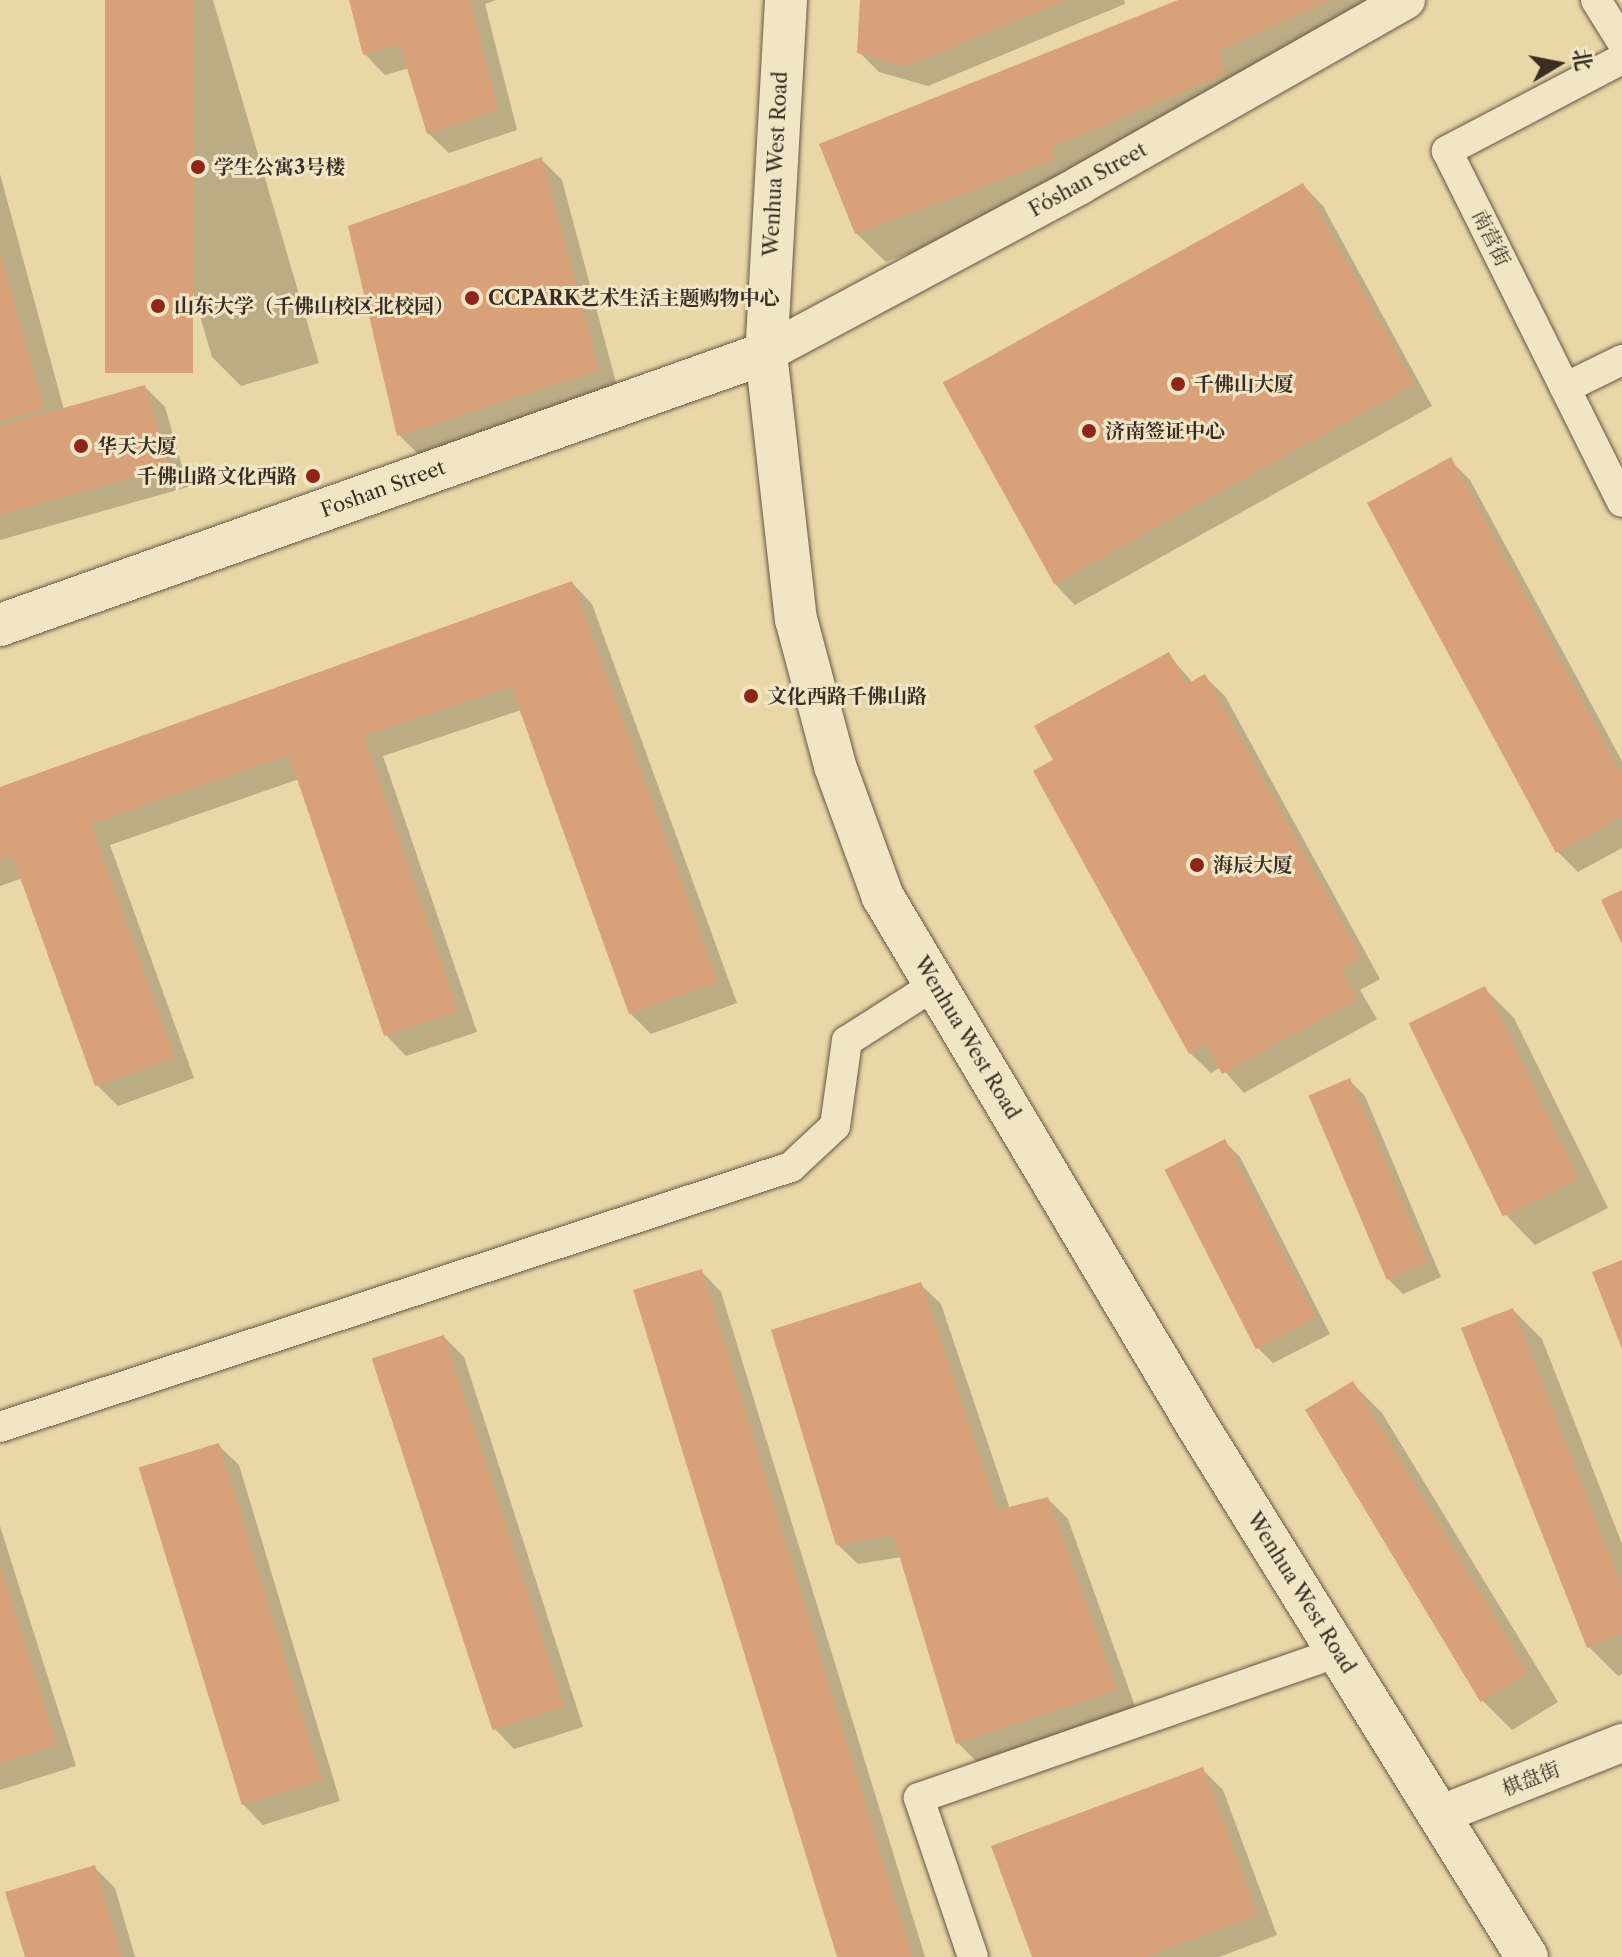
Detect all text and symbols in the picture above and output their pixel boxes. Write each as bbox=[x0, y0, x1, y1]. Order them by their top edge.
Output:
north arrow bbox=[1518, 24, 1598, 104]
text: 北 bbox=[1567, 47, 1597, 73]
street label: Wenhua West Road bbox=[759, 70, 793, 258]
street label: Fóshan Street bbox=[1025, 138, 1151, 222]
place label: 学生公寓3号楼 bbox=[214, 155, 345, 179]
marker: 学生公寓3号楼 bbox=[189, 158, 207, 176]
street label: 南营街 bbox=[1467, 206, 1515, 270]
place label: CCPARK艺术生活主题购物中心 bbox=[488, 286, 780, 310]
marker: CCPARK艺术生活主题购物中心 bbox=[463, 289, 481, 307]
place label: 山东大学（千佛山校区北校园） bbox=[174, 294, 454, 318]
marker: 山东大学（千佛山校区北校园） bbox=[149, 297, 167, 315]
place label: 千佛山大厦 bbox=[1194, 372, 1294, 396]
marker: 千佛山大厦 bbox=[1169, 375, 1187, 393]
place label: 济南签证中心 bbox=[1105, 419, 1225, 443]
marker: 济南签证中心 bbox=[1080, 422, 1098, 440]
place label: 华天大厦 bbox=[97, 434, 177, 458]
marker: 华天大厦 bbox=[72, 437, 90, 455]
street label: Foshan Street bbox=[317, 455, 449, 523]
place label: 千佛山路文化西路 bbox=[137, 464, 297, 488]
marker: 千佛山路文化西路 bbox=[304, 467, 322, 485]
place label: 文化西路千佛山路 bbox=[767, 684, 927, 708]
marker: 文化西路千佛山路 bbox=[742, 687, 760, 705]
place label: 海辰大厦 bbox=[1213, 853, 1293, 877]
marker: 海辰大厦 bbox=[1188, 856, 1206, 874]
street label: Wenhua West Road bbox=[909, 952, 1025, 1124]
street label: Wenhua West Road bbox=[1241, 1508, 1361, 1678]
street label: 棋盘街 bbox=[1499, 1757, 1563, 1801]

